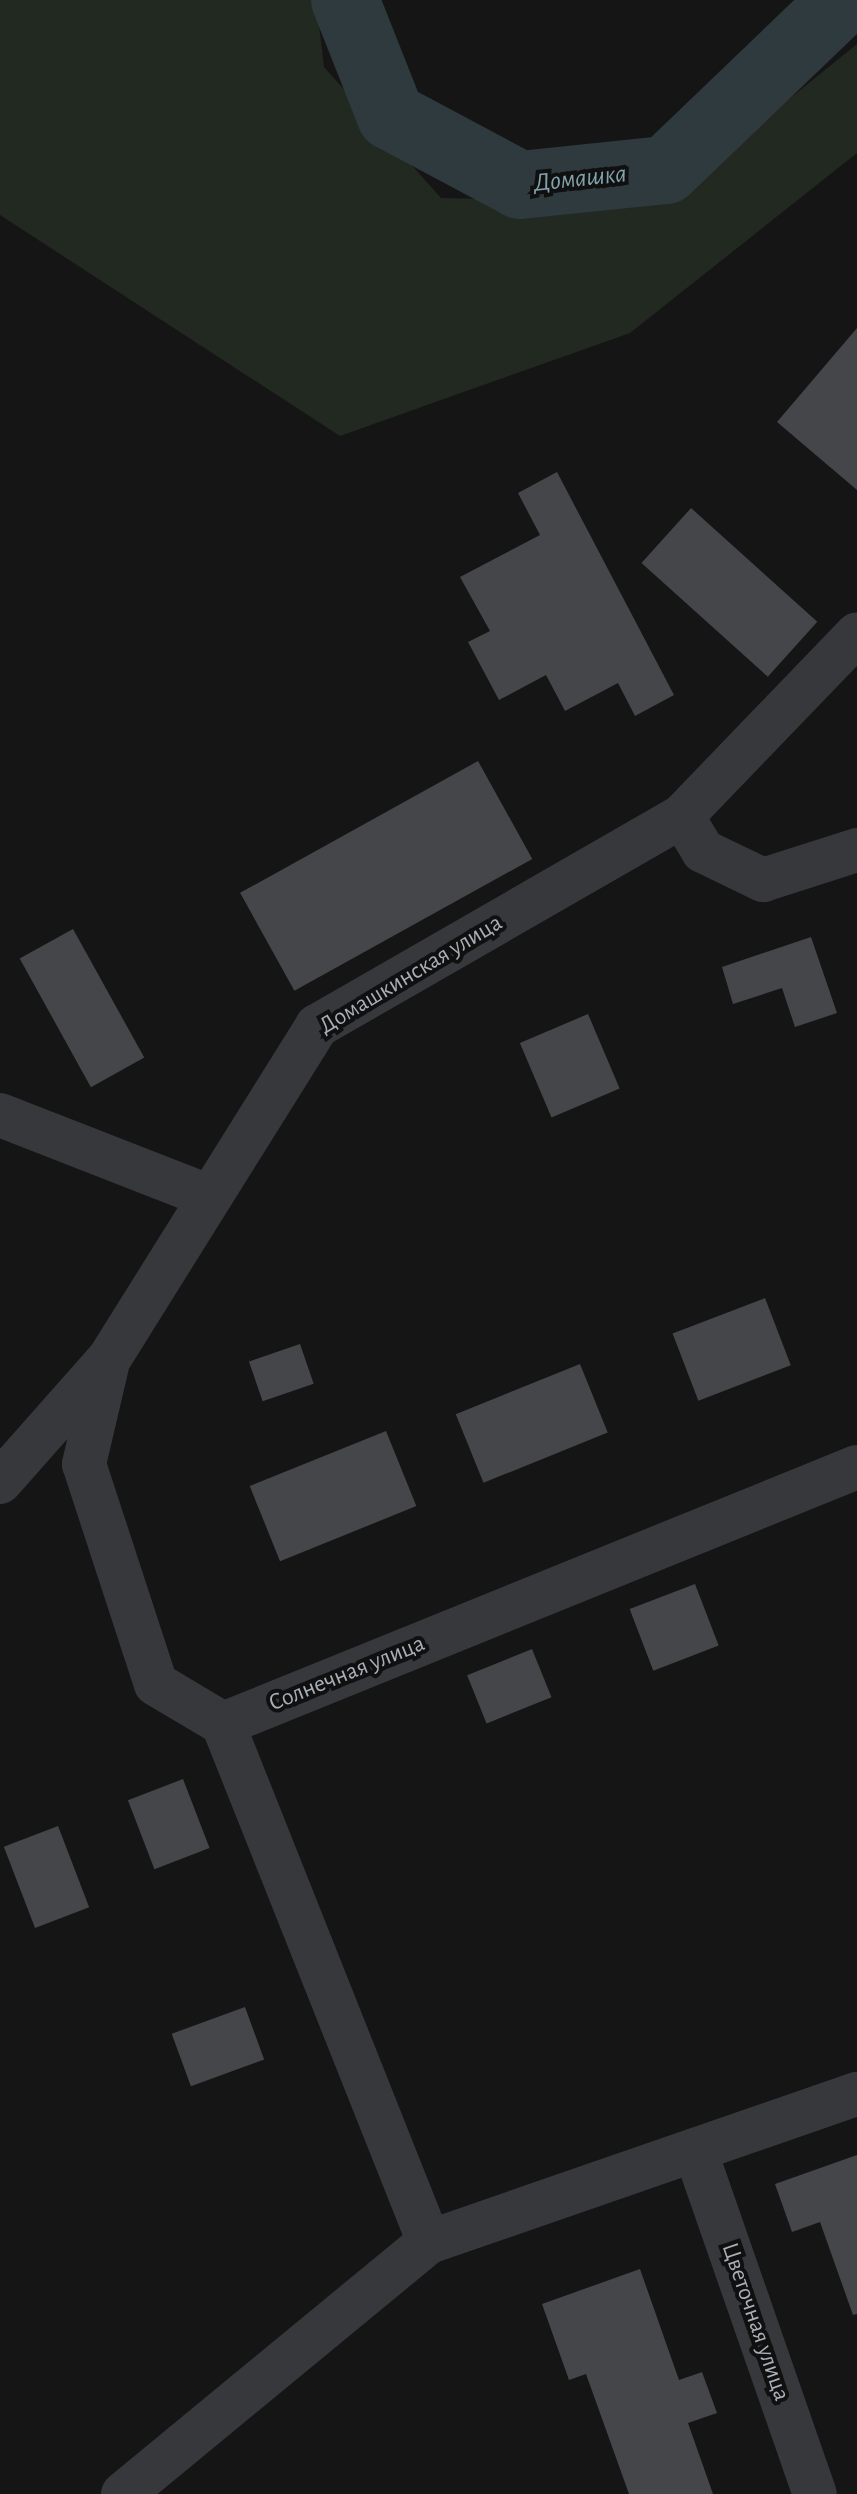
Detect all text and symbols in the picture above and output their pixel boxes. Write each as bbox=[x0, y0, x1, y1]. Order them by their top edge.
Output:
water label: Домашка bbox=[532, 159, 628, 199]
street label: Домашкинская улица bbox=[314, 909, 508, 1041]
street label: Солнечная улица bbox=[265, 1630, 429, 1718]
street label: Цветочная улица bbox=[714, 2239, 796, 2405]

